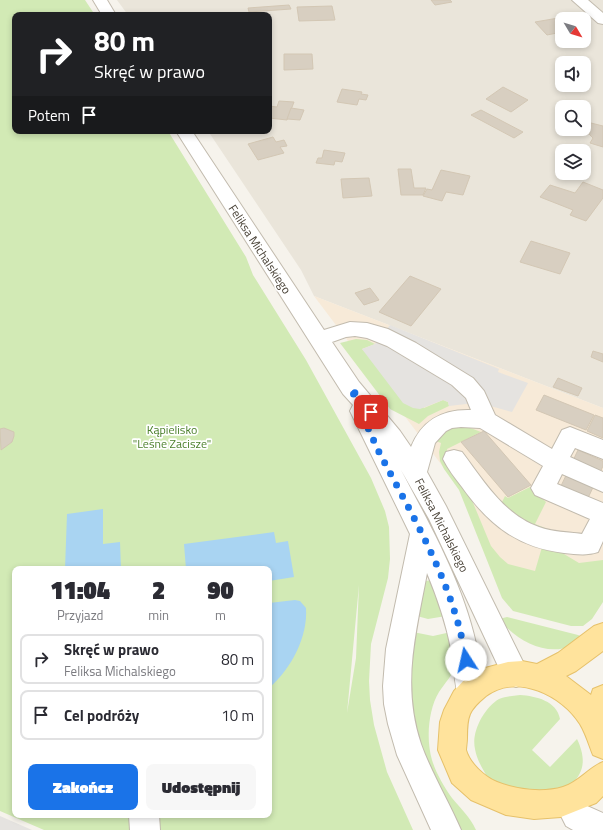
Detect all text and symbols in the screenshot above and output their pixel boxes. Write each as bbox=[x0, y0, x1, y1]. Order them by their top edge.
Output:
north arrow bbox=[555, 12, 591, 48]
map controls bbox=[555, 12, 591, 180]
text: 80 m bbox=[94, 19, 155, 62]
icon: right bbox=[28, 28, 80, 80]
button: sound bbox=[555, 56, 591, 92]
text: Skręć w prawo bbox=[94, 58, 205, 85]
button: search bbox=[555, 100, 591, 136]
text: Potem bbox=[28, 104, 70, 127]
icon: arrive bbox=[78, 104, 100, 126]
button: layers bbox=[555, 144, 591, 180]
street label: Feliksa Michalskiego bbox=[224, 201, 296, 297]
pin bbox=[354, 395, 388, 429]
icon: arrive bbox=[360, 401, 382, 423]
park label: Kąpielisko "Leśne Zacisze" bbox=[133, 420, 211, 453]
street label: Feliksa Michalskiego bbox=[410, 475, 474, 575]
text: 11:04 bbox=[50, 572, 110, 608]
text: 2 bbox=[152, 572, 165, 608]
text: 90 bbox=[207, 572, 234, 608]
text: Przyjazd bbox=[57, 605, 103, 625]
text: min bbox=[148, 605, 169, 625]
text: m bbox=[215, 605, 226, 625]
text: Skręć w prawo bbox=[64, 638, 159, 661]
position arrow bbox=[445, 639, 487, 681]
icon: right bbox=[30, 648, 52, 670]
text: 80 m bbox=[221, 648, 254, 671]
text: Feliksa Michalskiego bbox=[64, 661, 176, 681]
icon: arrive bbox=[30, 704, 52, 726]
text: Cel podróży bbox=[64, 704, 139, 727]
text: 10 m bbox=[221, 704, 254, 727]
button: Zakończ bbox=[28, 764, 138, 810]
button: Udostępnij bbox=[146, 764, 256, 810]

